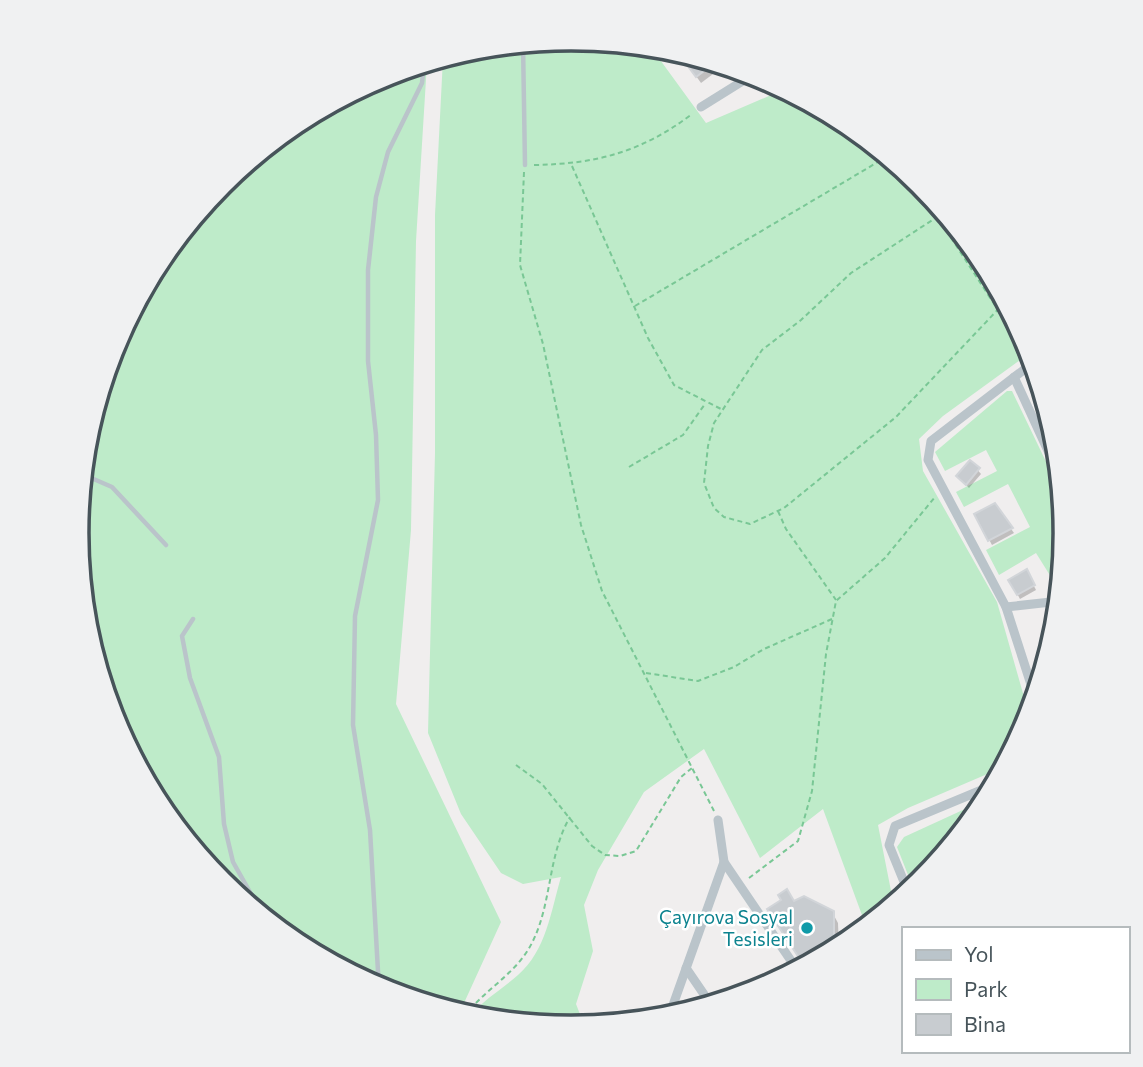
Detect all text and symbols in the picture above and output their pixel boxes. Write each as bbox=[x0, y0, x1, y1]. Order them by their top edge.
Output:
place label: Çayırova Sosyal Tesisleri bbox=[659, 905, 793, 950]
marker: Çayırova Sosyal Tesisleri bbox=[799, 920, 815, 936]
legend bbox=[902, 927, 1129, 1053]
text: Yol bbox=[964, 941, 994, 966]
text: Park bbox=[964, 976, 1008, 1001]
text: Bina bbox=[964, 1011, 1006, 1036]

